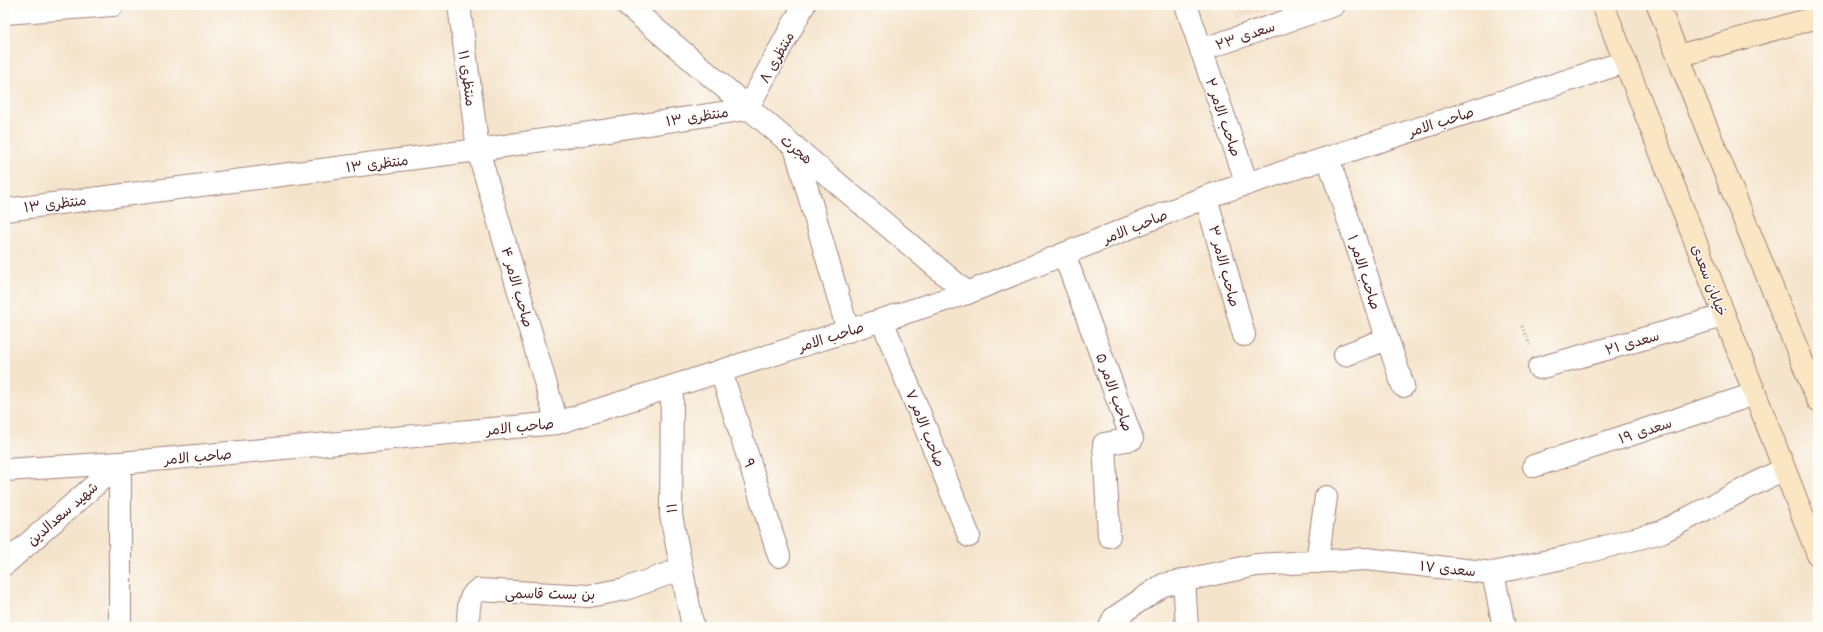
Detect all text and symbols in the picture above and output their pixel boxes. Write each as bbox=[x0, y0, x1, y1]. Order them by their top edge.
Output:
street label: سعدی ۲۳ bbox=[1212, 15, 1278, 55]
street label: منتظری ۸ bbox=[753, 27, 799, 87]
street label: منتظری ۱۱ bbox=[454, 49, 482, 107]
street label: صاحب الامر ۲ bbox=[1201, 75, 1247, 159]
street label: منتظری ۱۳ bbox=[664, 101, 730, 131]
street label: صاحب الامر bbox=[1405, 101, 1477, 142]
street label: هجرت bbox=[776, 129, 818, 169]
street label: منتظری ۱۳ bbox=[344, 149, 410, 177]
street label: منتظری ۱۳ bbox=[22, 189, 88, 217]
street label: صاحب الامر bbox=[1099, 204, 1170, 249]
street label: صاحب الامر ۳ bbox=[1204, 223, 1246, 309]
street label: صاحب الامر ۱ bbox=[1343, 232, 1387, 312]
street label: خیابان سعدی bbox=[1687, 241, 1733, 319]
street label: صاحب الامر ۴ bbox=[496, 244, 540, 330]
street label: صاحب الامر bbox=[795, 316, 867, 357]
street label: سعدی ۲۱ bbox=[1602, 324, 1662, 360]
street label: صاحب الامر ۵ bbox=[1091, 350, 1139, 434]
street label: صاحب الامر ۷ bbox=[901, 386, 951, 470]
street label: صاحب الامر bbox=[484, 412, 555, 440]
street label: سعدی ۱۹ bbox=[1616, 412, 1674, 448]
street label: صاحب الامر bbox=[162, 443, 233, 470]
street label: ۹ bbox=[739, 456, 761, 470]
street label: شهید سعدالدین bbox=[22, 476, 102, 550]
street label: ۱۱ bbox=[660, 503, 682, 513]
street label: سعدی ۱۷ bbox=[1419, 555, 1477, 581]
street label: بن بست قاسمی bbox=[505, 582, 595, 604]

